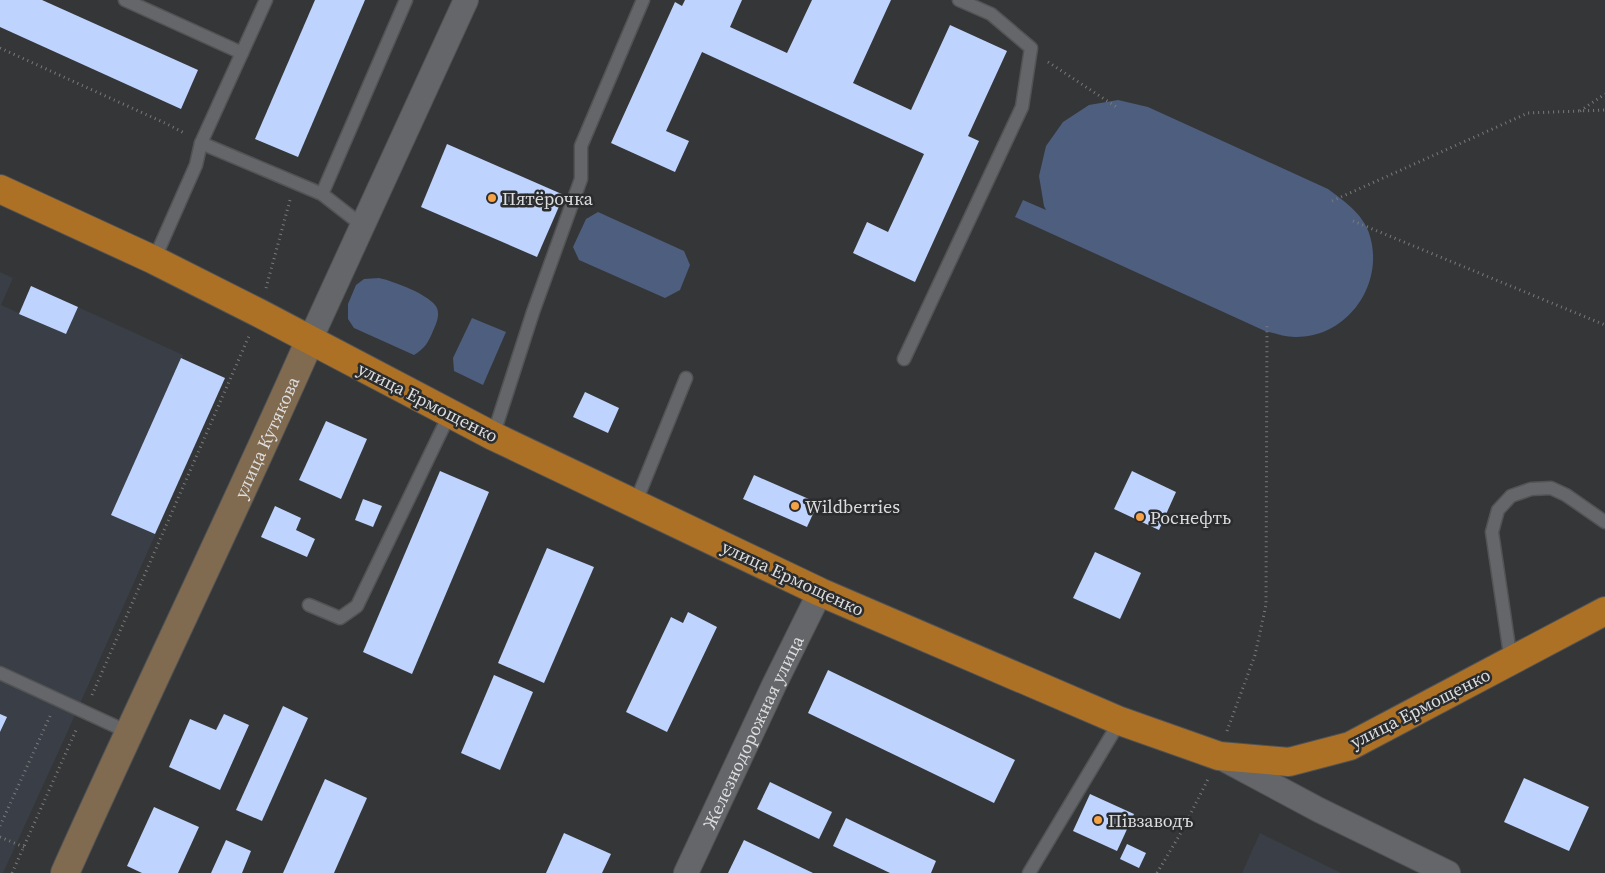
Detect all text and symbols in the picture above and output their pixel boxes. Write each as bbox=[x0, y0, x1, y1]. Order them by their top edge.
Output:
place label: Пятёрочка bbox=[502, 186, 594, 211]
marker: Пятёрочка bbox=[486, 192, 498, 204]
street label: улица Ермощенко bbox=[354, 356, 503, 448]
street label: улица Кутякова bbox=[227, 371, 305, 502]
place label: Wildberries bbox=[805, 494, 900, 519]
marker: Wildberries bbox=[789, 500, 801, 512]
place label: Роснефть bbox=[1150, 505, 1231, 530]
marker: Роснефть bbox=[1134, 511, 1146, 523]
street label: улица Ермощенко bbox=[718, 534, 868, 622]
street label: Железнодорожная улица bbox=[696, 630, 810, 833]
street label: улица Ермощенко bbox=[1346, 662, 1495, 754]
place label: Пiвзаводъ bbox=[1108, 808, 1193, 833]
marker: Пiвзаводъ bbox=[1092, 814, 1104, 826]

